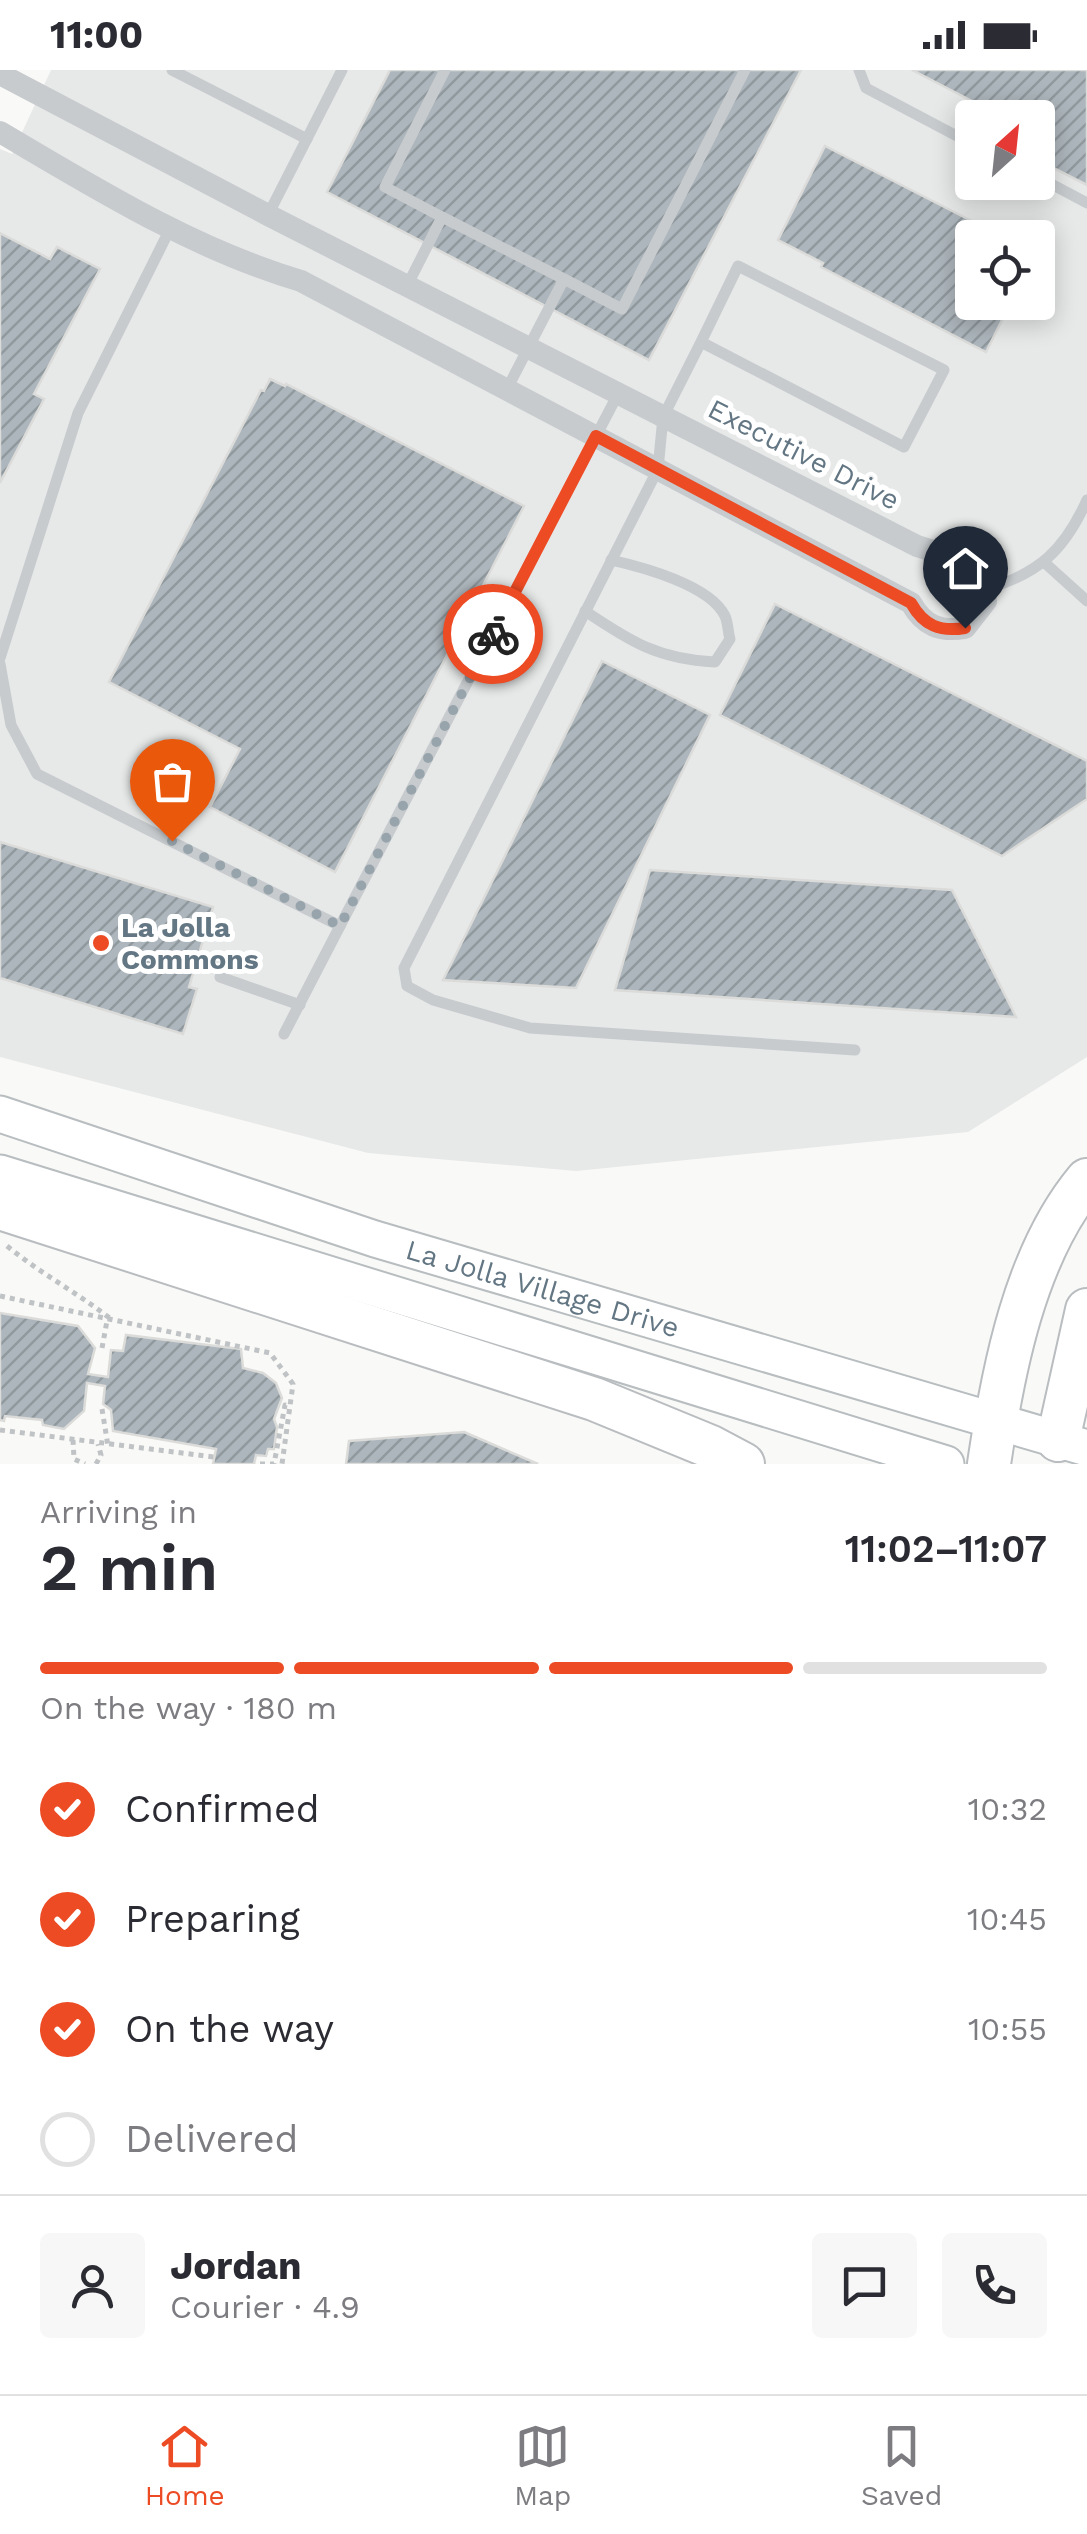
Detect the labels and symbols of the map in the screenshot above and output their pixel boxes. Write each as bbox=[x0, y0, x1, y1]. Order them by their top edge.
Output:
north arrow bbox=[955, 100, 1055, 200]
street label: Executive Drive bbox=[703, 392, 905, 517]
pin bbox=[923, 526, 1008, 629]
courier bbox=[443, 584, 543, 684]
pin bbox=[130, 739, 215, 842]
place label: La Jolla Commons bbox=[121, 911, 259, 976]
marker: La Jolla Commons bbox=[90, 932, 112, 954]
street label: La Jolla Village Drive bbox=[402, 1233, 683, 1344]

